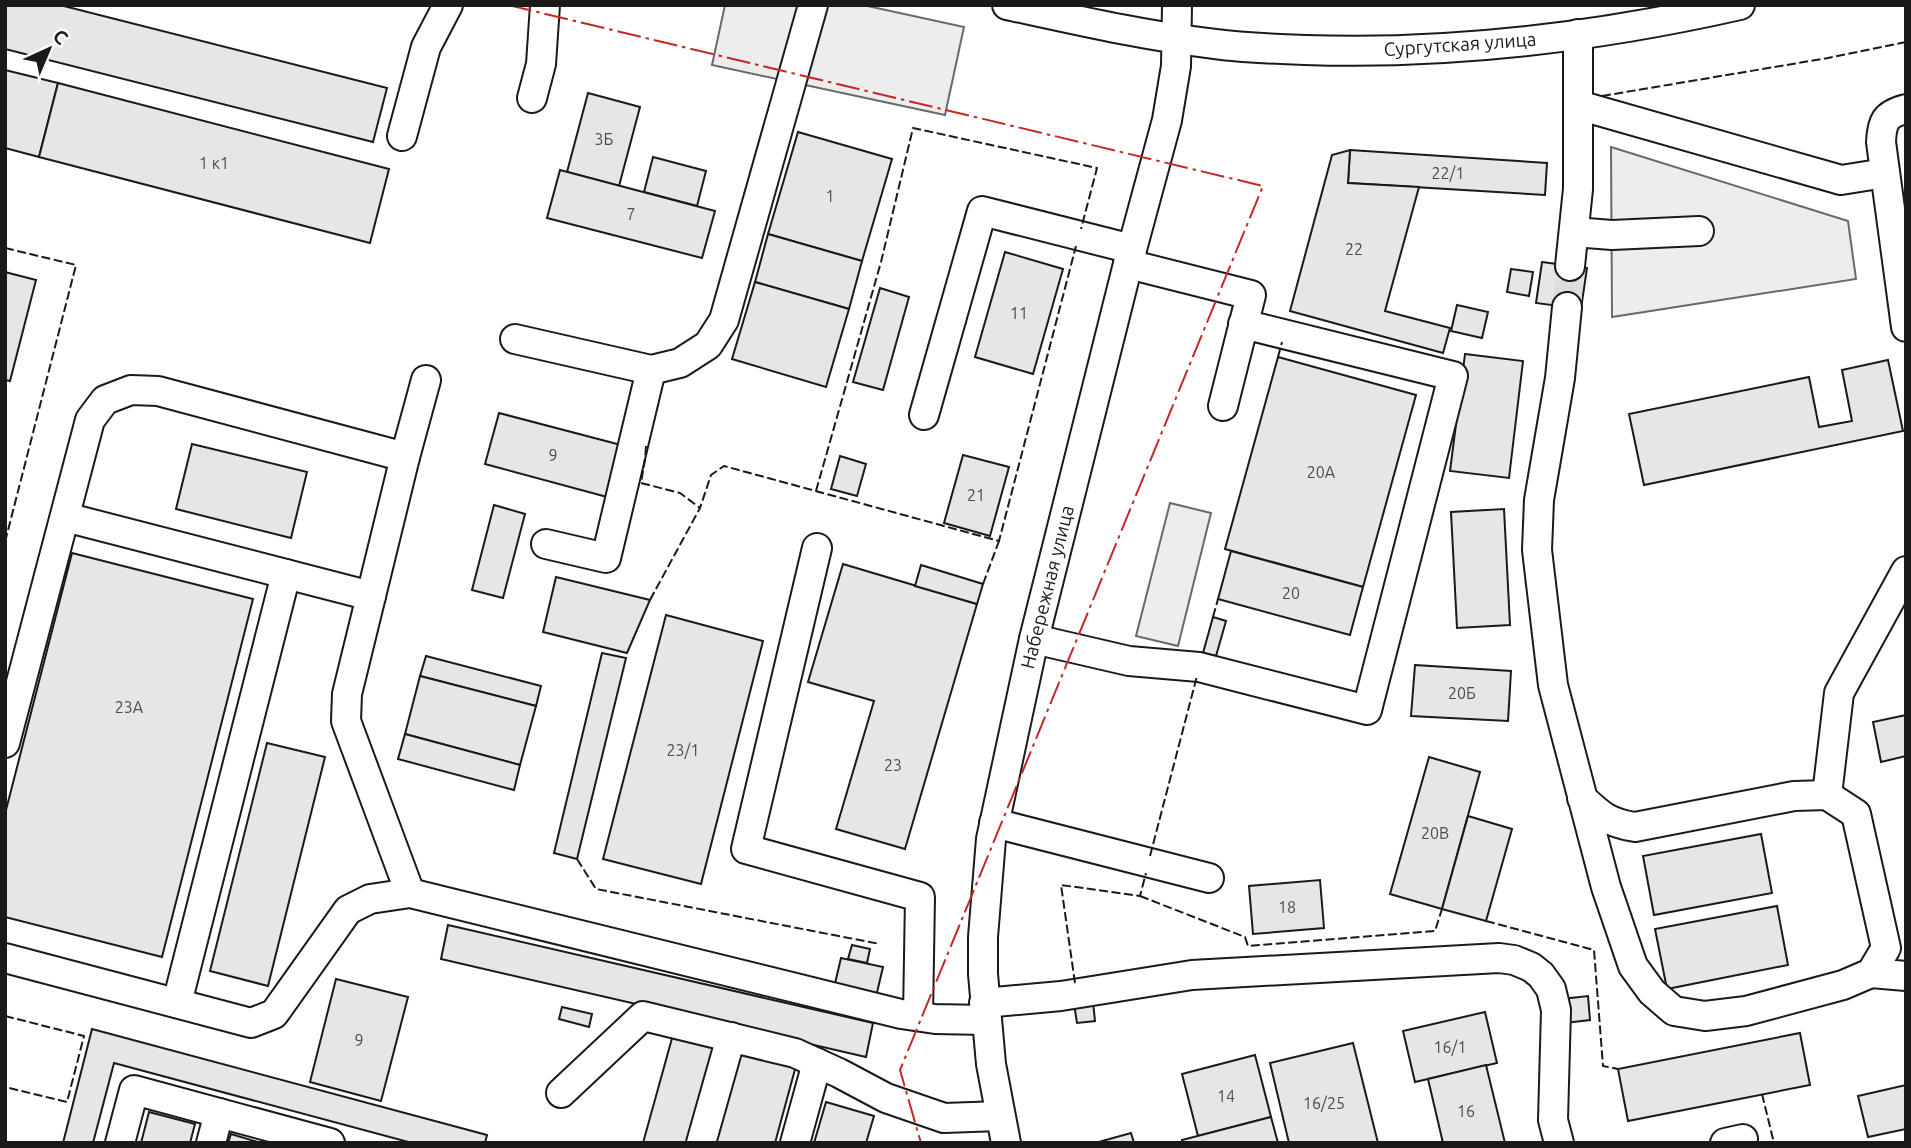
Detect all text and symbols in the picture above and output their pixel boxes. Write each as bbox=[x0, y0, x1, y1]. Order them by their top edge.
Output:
north arrow bbox=[14, 14, 84, 84]
text: С bbox=[49, 25, 73, 49]
street label: Сургутская улица bbox=[1383, 28, 1537, 60]
house number: 3Б bbox=[595, 130, 614, 148]
house number: 1 к1 bbox=[199, 154, 229, 172]
house number: 22/1 bbox=[1432, 164, 1464, 182]
house number: 1 bbox=[825, 187, 835, 205]
house number: 7 bbox=[626, 205, 636, 223]
house number: 22 bbox=[1345, 240, 1363, 258]
house number: 11 bbox=[1010, 304, 1028, 322]
house number: 9 bbox=[548, 446, 558, 464]
house number: 20А bbox=[1307, 463, 1336, 481]
house number: 21 bbox=[967, 486, 985, 504]
street label: Набережная улица bbox=[1016, 503, 1078, 671]
house number: 20 bbox=[1282, 584, 1300, 602]
house number: 20Б bbox=[1448, 684, 1476, 702]
house number: 23А bbox=[115, 698, 144, 716]
house number: 23/1 bbox=[667, 741, 699, 759]
house number: 23 bbox=[884, 756, 902, 774]
house number: 20В bbox=[1421, 824, 1449, 842]
house number: 18 bbox=[1278, 898, 1296, 916]
house number: 9 bbox=[354, 1031, 364, 1049]
house number: 16/1 bbox=[1434, 1038, 1466, 1056]
house number: 14 bbox=[1217, 1087, 1235, 1105]
house number: 16/25 bbox=[1303, 1094, 1345, 1112]
house number: 16 bbox=[1457, 1102, 1475, 1120]

